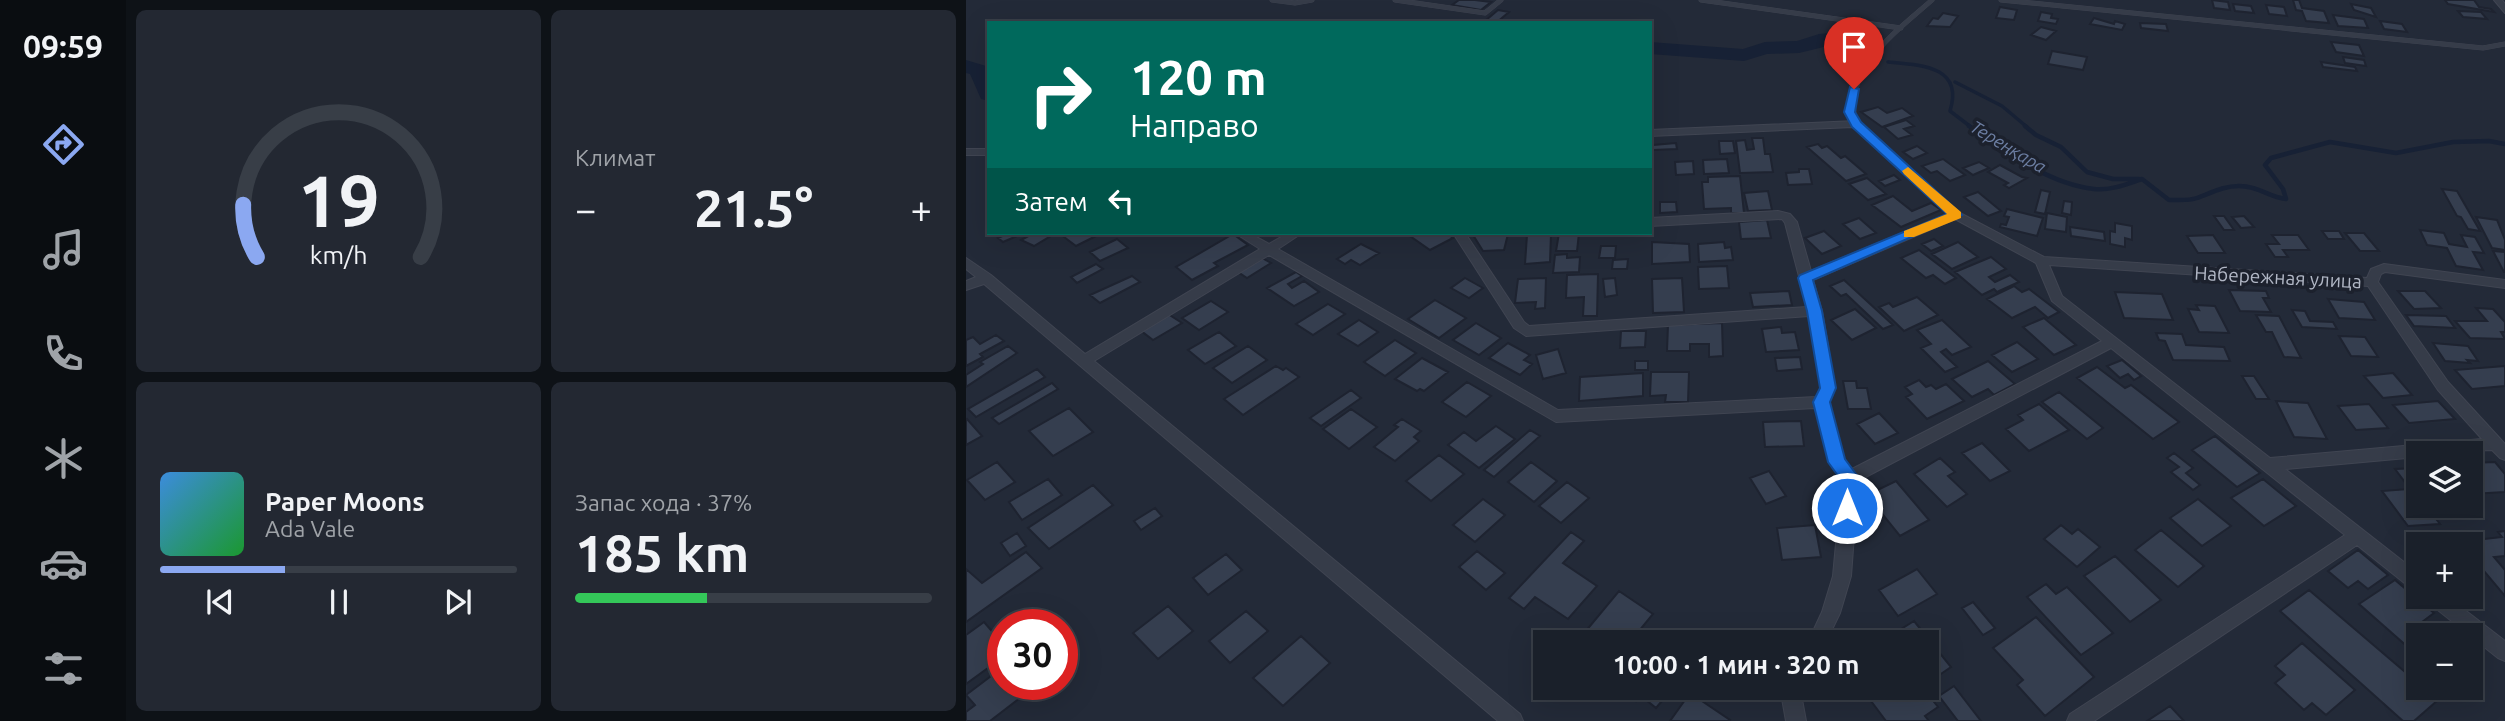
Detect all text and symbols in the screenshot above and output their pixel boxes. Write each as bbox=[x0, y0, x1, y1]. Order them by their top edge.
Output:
pin bbox=[1824, 17, 1884, 89]
text: 09:59 bbox=[23, 28, 103, 64]
icon: arrive bbox=[1835, 28, 1873, 66]
icon: right bbox=[1015, 49, 1106, 140]
text: 120 m bbox=[1130, 49, 1267, 104]
text: Направо bbox=[1130, 107, 1259, 143]
water label: Тереңқара bbox=[1967, 116, 2050, 177]
icon: directions bbox=[39, 120, 88, 169]
text: Климат bbox=[575, 145, 655, 170]
text: 19 bbox=[297, 159, 380, 241]
text: 21.5° bbox=[694, 179, 813, 237]
icon: left bbox=[1102, 182, 1140, 220]
text: Затем bbox=[1015, 187, 1088, 216]
text: − bbox=[575, 188, 596, 230]
text: + bbox=[911, 188, 932, 230]
icon: music bbox=[39, 225, 88, 274]
text: km/h bbox=[310, 241, 367, 269]
street label: Набережная улица bbox=[2194, 262, 2362, 292]
icon: phone bbox=[39, 329, 88, 378]
icon: climate bbox=[39, 434, 88, 483]
map controls bbox=[2406, 441, 2483, 700]
button: layers bbox=[2406, 441, 2483, 518]
position arrow bbox=[1810, 471, 1884, 545]
text: Paper Moons bbox=[265, 487, 424, 516]
text: Запас хода · 37% bbox=[575, 490, 752, 515]
text: Ada Vale bbox=[265, 516, 355, 541]
text: 185 km bbox=[575, 524, 749, 582]
button: + bbox=[2406, 532, 2483, 609]
icon: car bbox=[39, 539, 88, 588]
icon: previous bbox=[201, 583, 239, 621]
icon: pause bbox=[320, 583, 358, 621]
icon: next bbox=[439, 583, 477, 621]
speed limit sign: 30 bbox=[987, 609, 1078, 700]
button: − bbox=[2406, 623, 2483, 700]
icon: filters bbox=[39, 644, 88, 693]
text: 10:00 · 1 мин · 320 m bbox=[1613, 650, 1859, 679]

